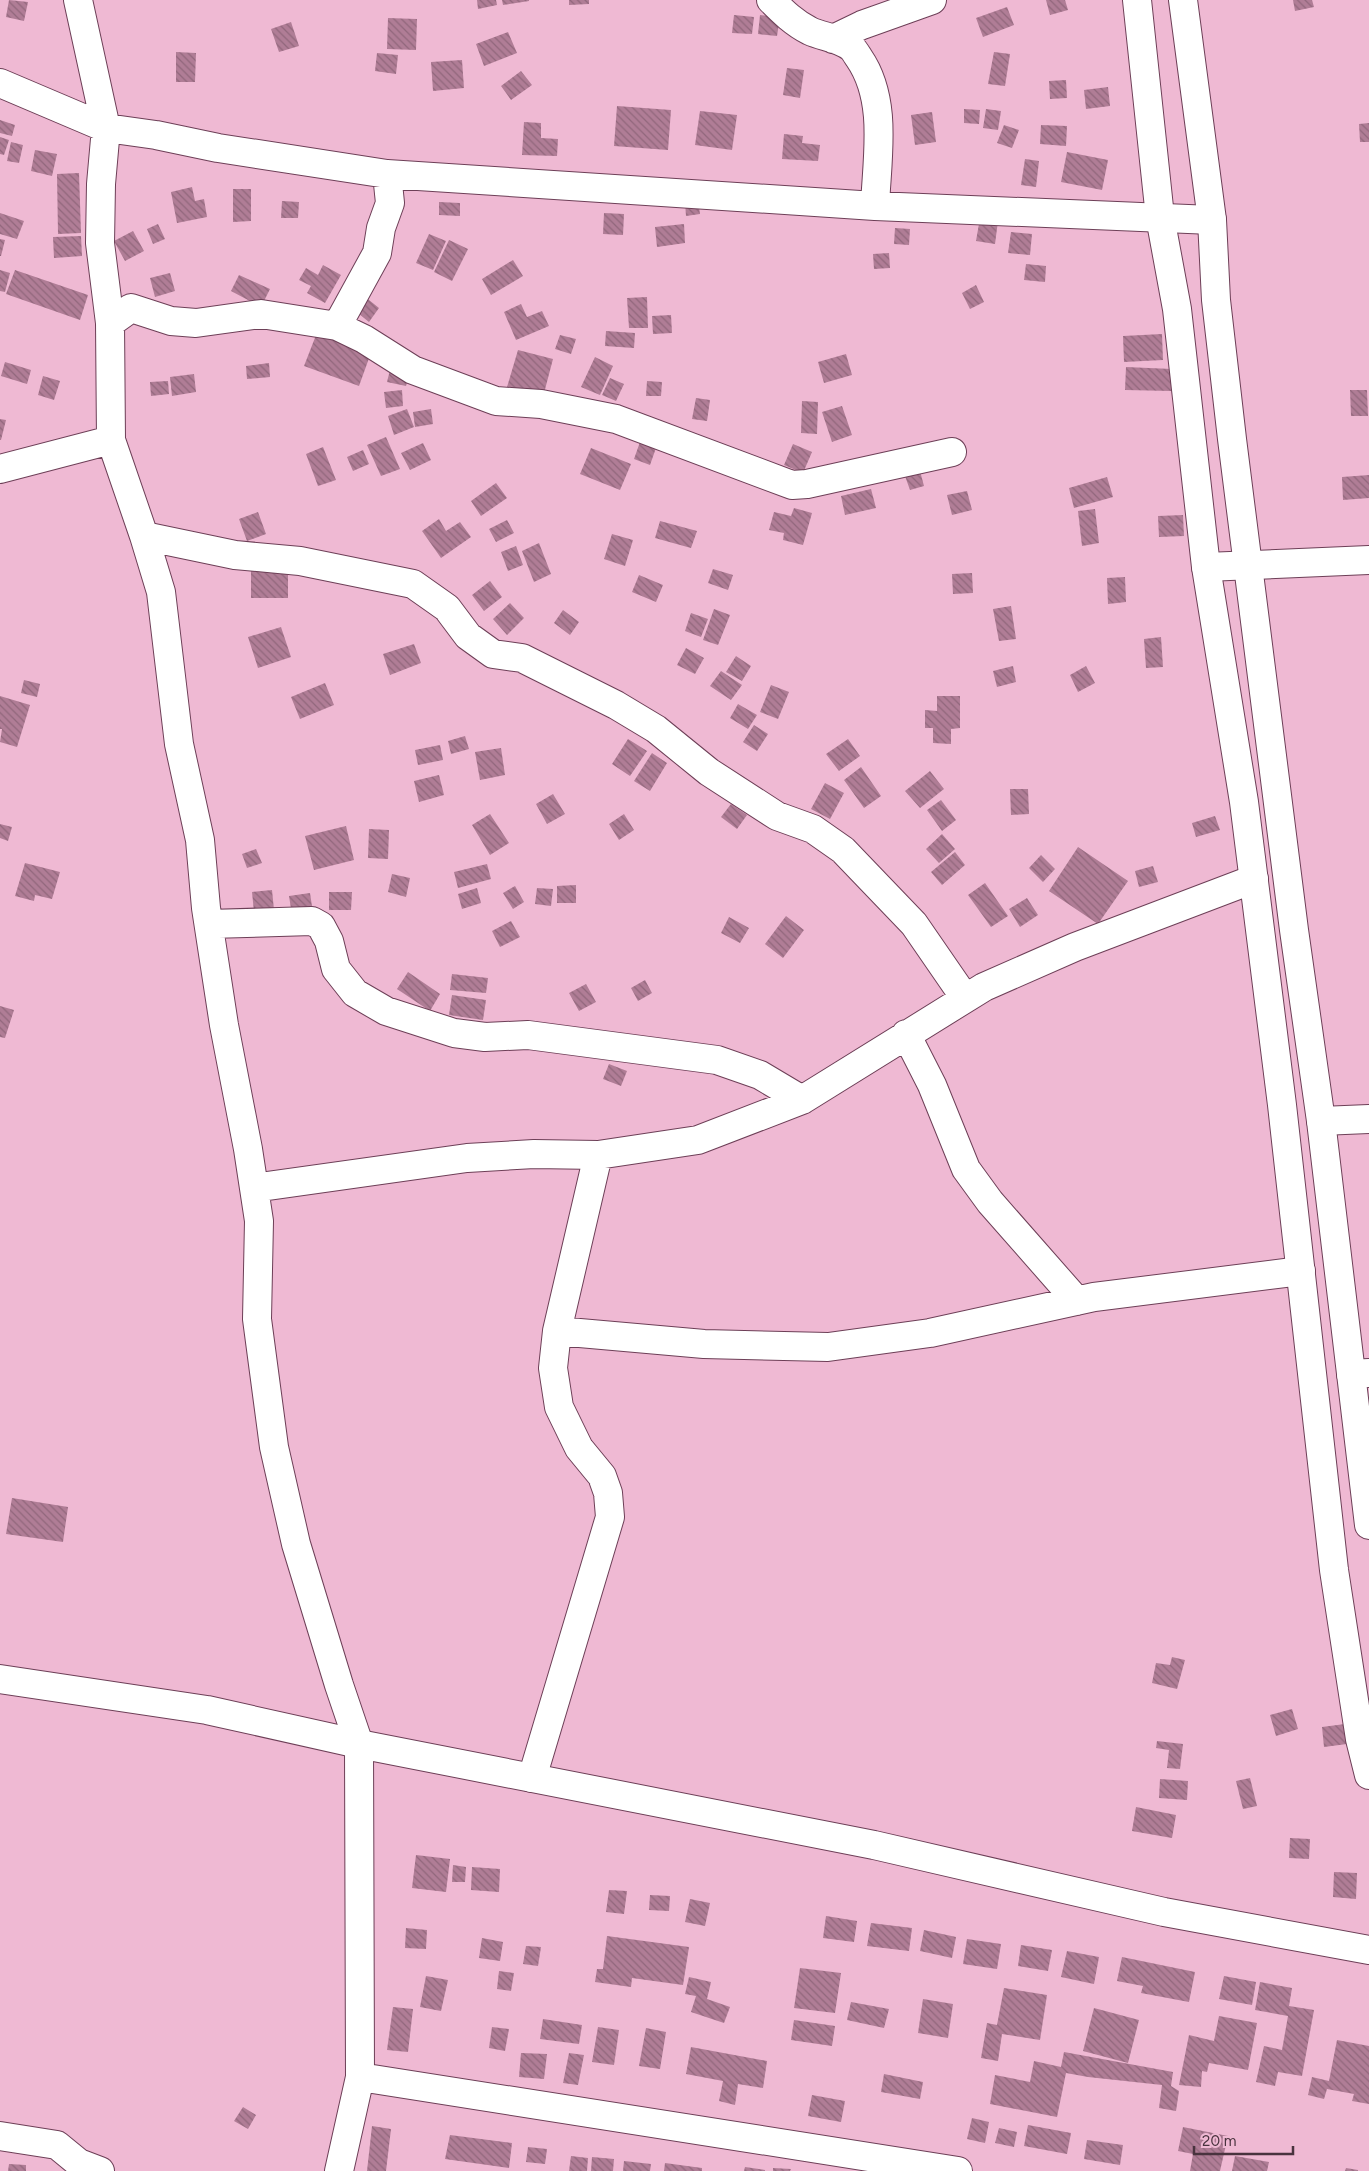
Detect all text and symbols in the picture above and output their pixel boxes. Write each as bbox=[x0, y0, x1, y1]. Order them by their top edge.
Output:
scale bar bbox=[1194, 2124, 1293, 2156]
text: 20 m bbox=[1202, 2132, 1236, 2150]

